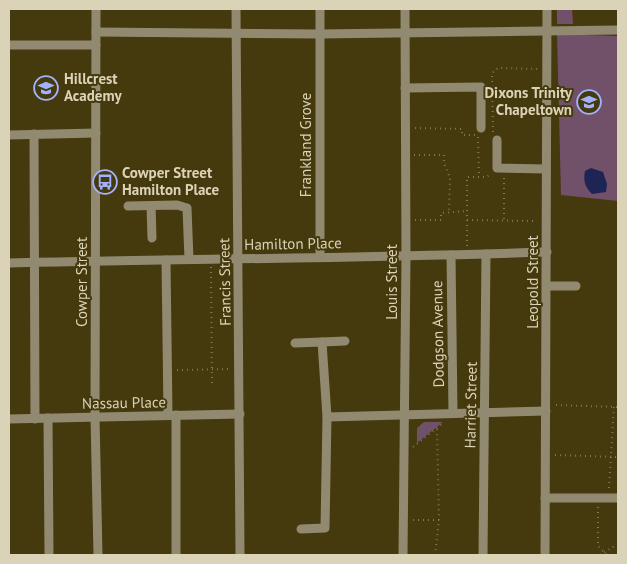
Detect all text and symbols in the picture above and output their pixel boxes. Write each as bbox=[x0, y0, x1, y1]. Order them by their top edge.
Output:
place label: Hillcrest Academy bbox=[64, 69, 123, 105]
school or university icon: Hillcrest Academy bbox=[33, 75, 59, 101]
place label: Dixons Trinity Chapeltown bbox=[484, 83, 573, 119]
school or university icon: Dixons Trinity Chapeltown bbox=[576, 89, 602, 115]
street label: Frankland Grove bbox=[296, 93, 315, 197]
place label: Cowper Street Hamilton Place bbox=[122, 163, 220, 199]
bus stop icon: Cowper Street Hamilton Place bbox=[92, 169, 118, 195]
street label: Hamilton Place bbox=[244, 233, 342, 254]
street label: Leopold Street bbox=[523, 235, 542, 329]
street label: Cowper Street bbox=[72, 237, 91, 327]
street label: Francis Street bbox=[214, 238, 235, 326]
street label: Louis Street bbox=[382, 244, 401, 320]
street label: Dodgson Avenue bbox=[427, 280, 448, 388]
street label: Harriet Street bbox=[460, 361, 481, 449]
street label: Nassau Place bbox=[82, 392, 166, 413]

